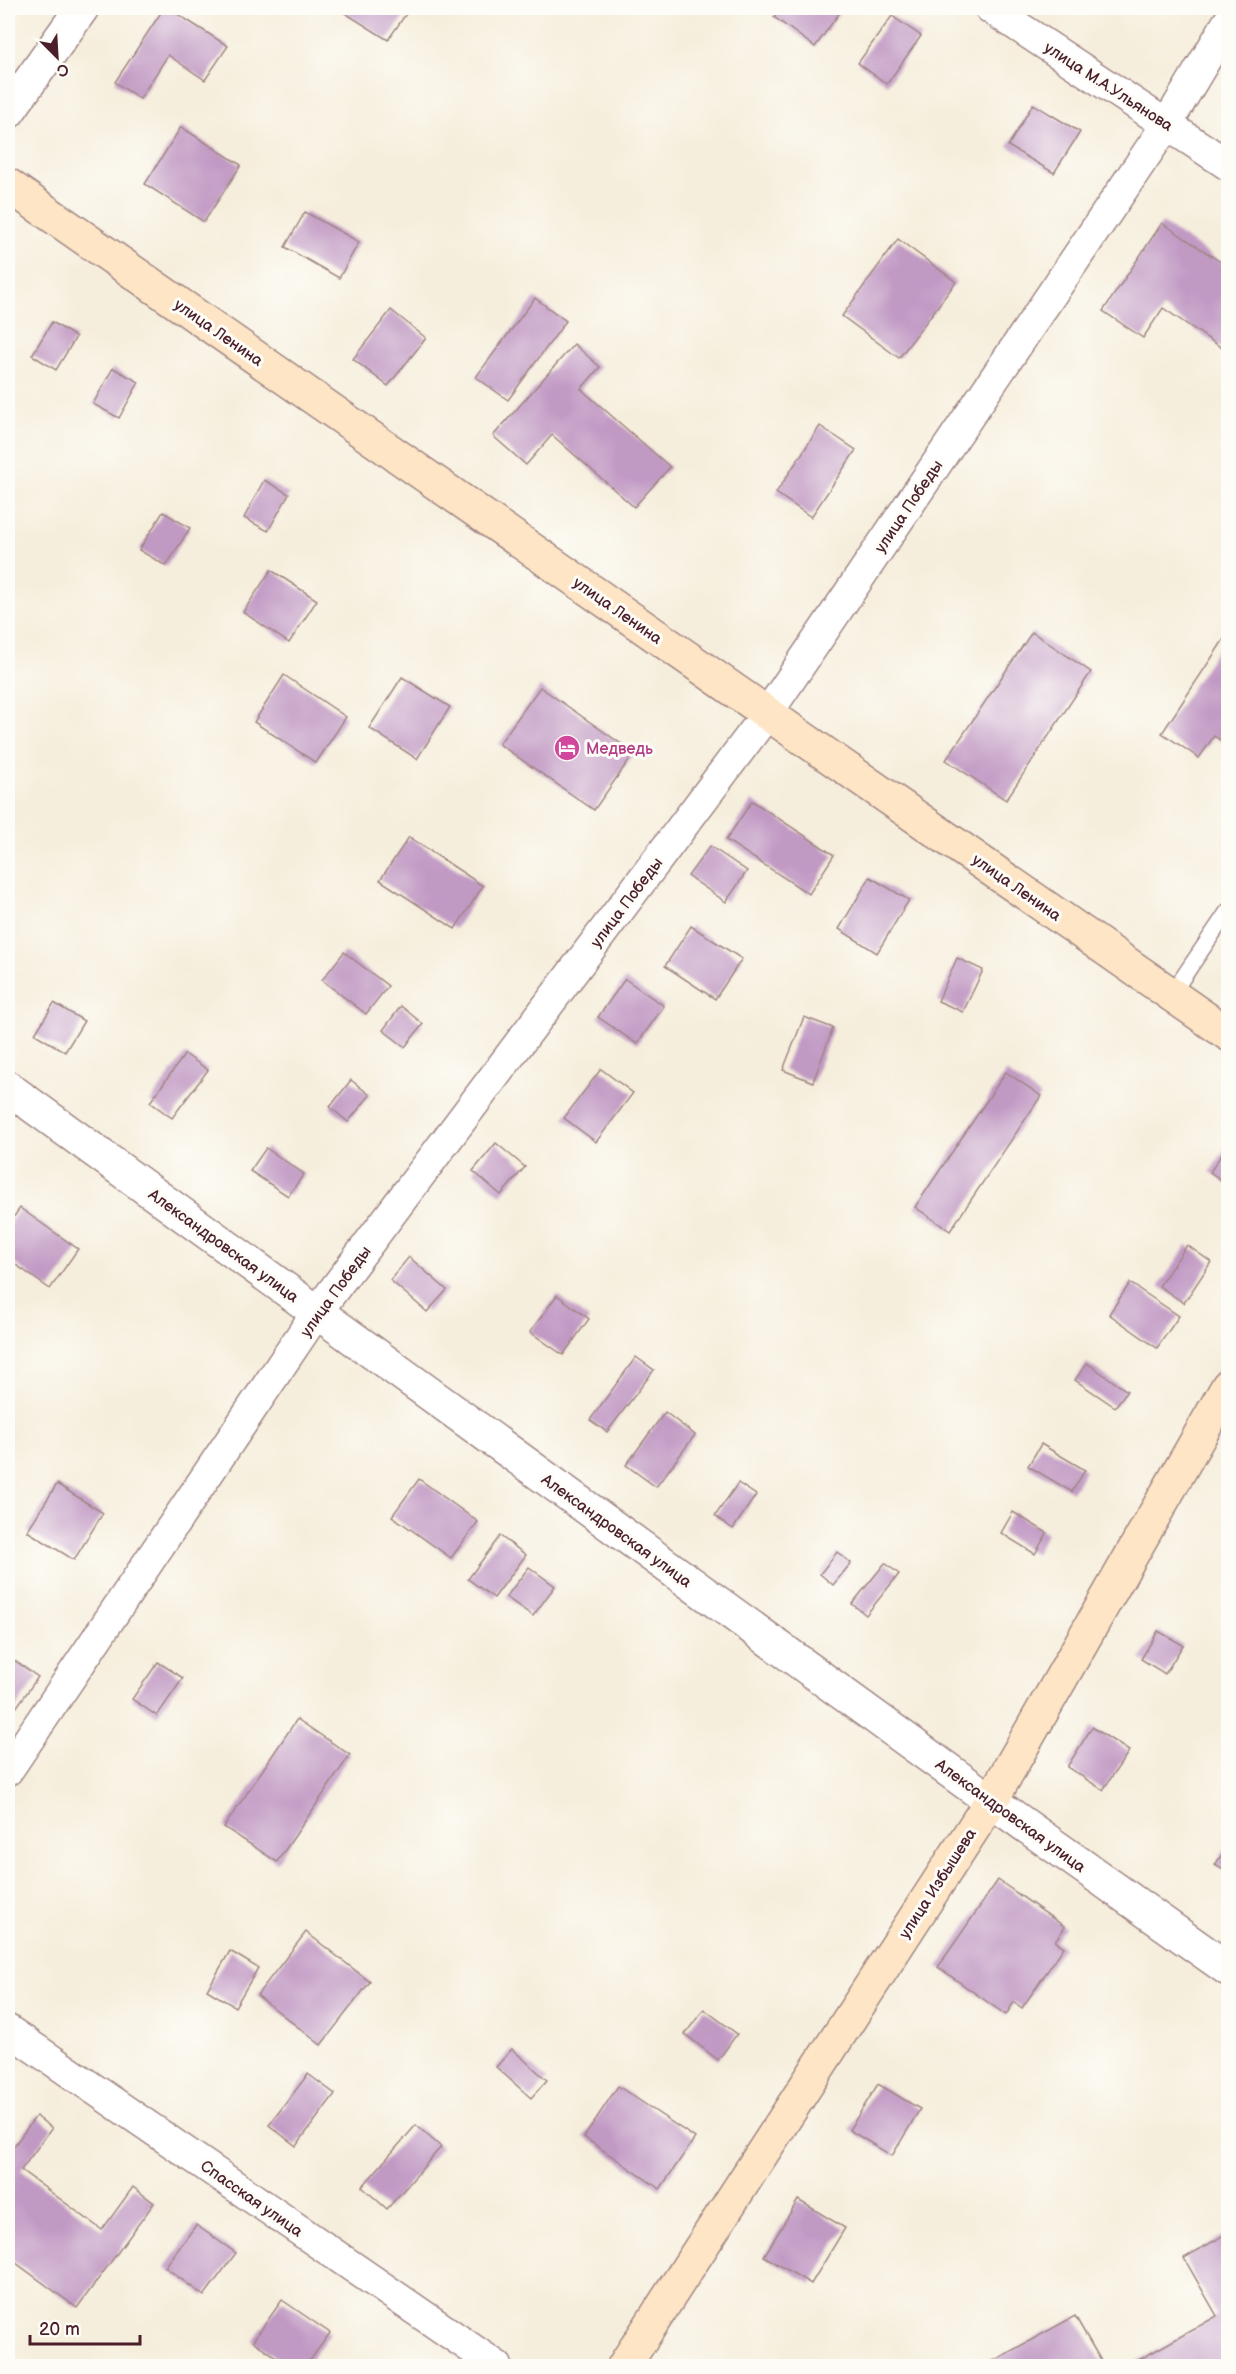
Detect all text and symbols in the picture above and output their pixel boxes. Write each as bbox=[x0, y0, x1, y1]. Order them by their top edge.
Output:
north arrow bbox=[27, 27, 87, 87]
street label: улица М.А.Ульянова bbox=[1040, 39, 1176, 136]
text: С bbox=[54, 58, 71, 80]
street label: улица Ленина bbox=[170, 296, 267, 371]
street label: улица Победы bbox=[871, 457, 947, 557]
street label: улица Ленина bbox=[569, 574, 666, 649]
hotel icon: Медведь bbox=[552, 733, 582, 763]
place label: Медведь bbox=[586, 740, 653, 759]
street label: улица Ленина bbox=[968, 851, 1065, 926]
street label: улица Победы bbox=[587, 854, 667, 952]
street label: Александровская улица bbox=[144, 1185, 302, 1307]
street label: улица Победы bbox=[297, 1243, 376, 1341]
street label: Александровская улица bbox=[537, 1470, 695, 1592]
street label: Александровская улица bbox=[931, 1755, 1089, 1877]
street label: улица Избышева bbox=[896, 1825, 981, 1942]
street label: Спасская улица bbox=[196, 2157, 306, 2242]
scale bar bbox=[30, 2308, 140, 2346]
text: 20 m bbox=[39, 2319, 80, 2340]

